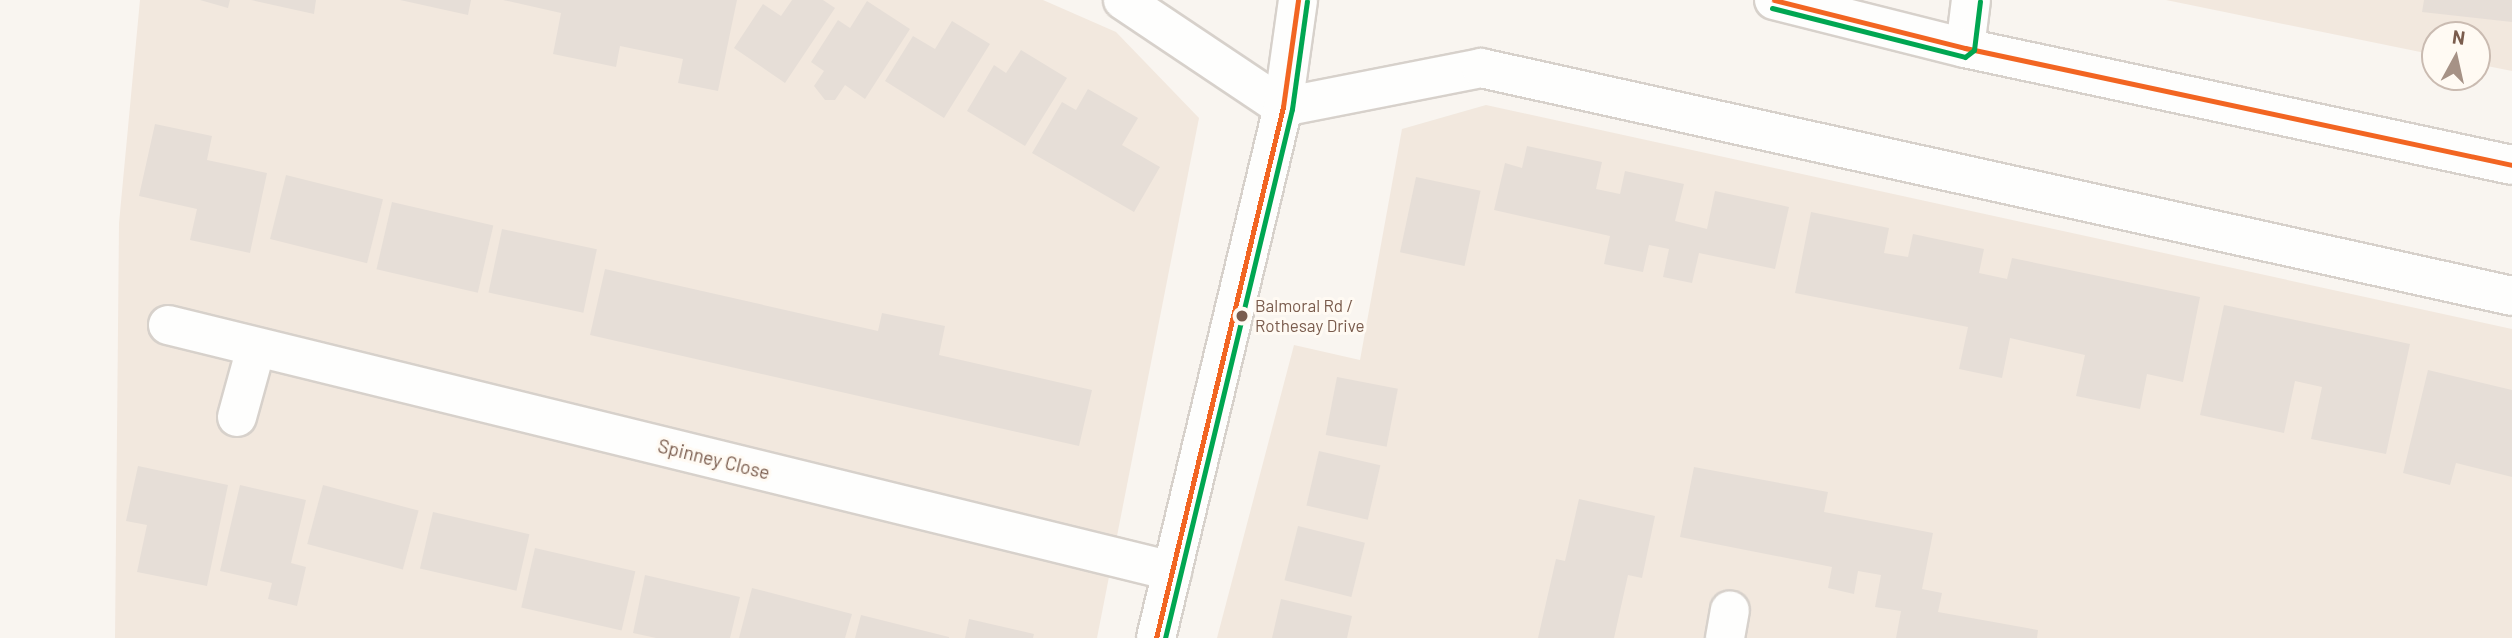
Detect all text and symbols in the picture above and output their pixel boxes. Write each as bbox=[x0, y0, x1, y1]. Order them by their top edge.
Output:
north arrow bbox=[2421, 21, 2491, 91]
text: N bbox=[2451, 24, 2467, 49]
place label: Balmoral Rd / Rothesay Drive bbox=[1255, 296, 1365, 336]
marker: Balmoral Rd / Rothesay Drive bbox=[1235, 309, 1249, 323]
street label: Spinney Close bbox=[656, 434, 772, 484]

